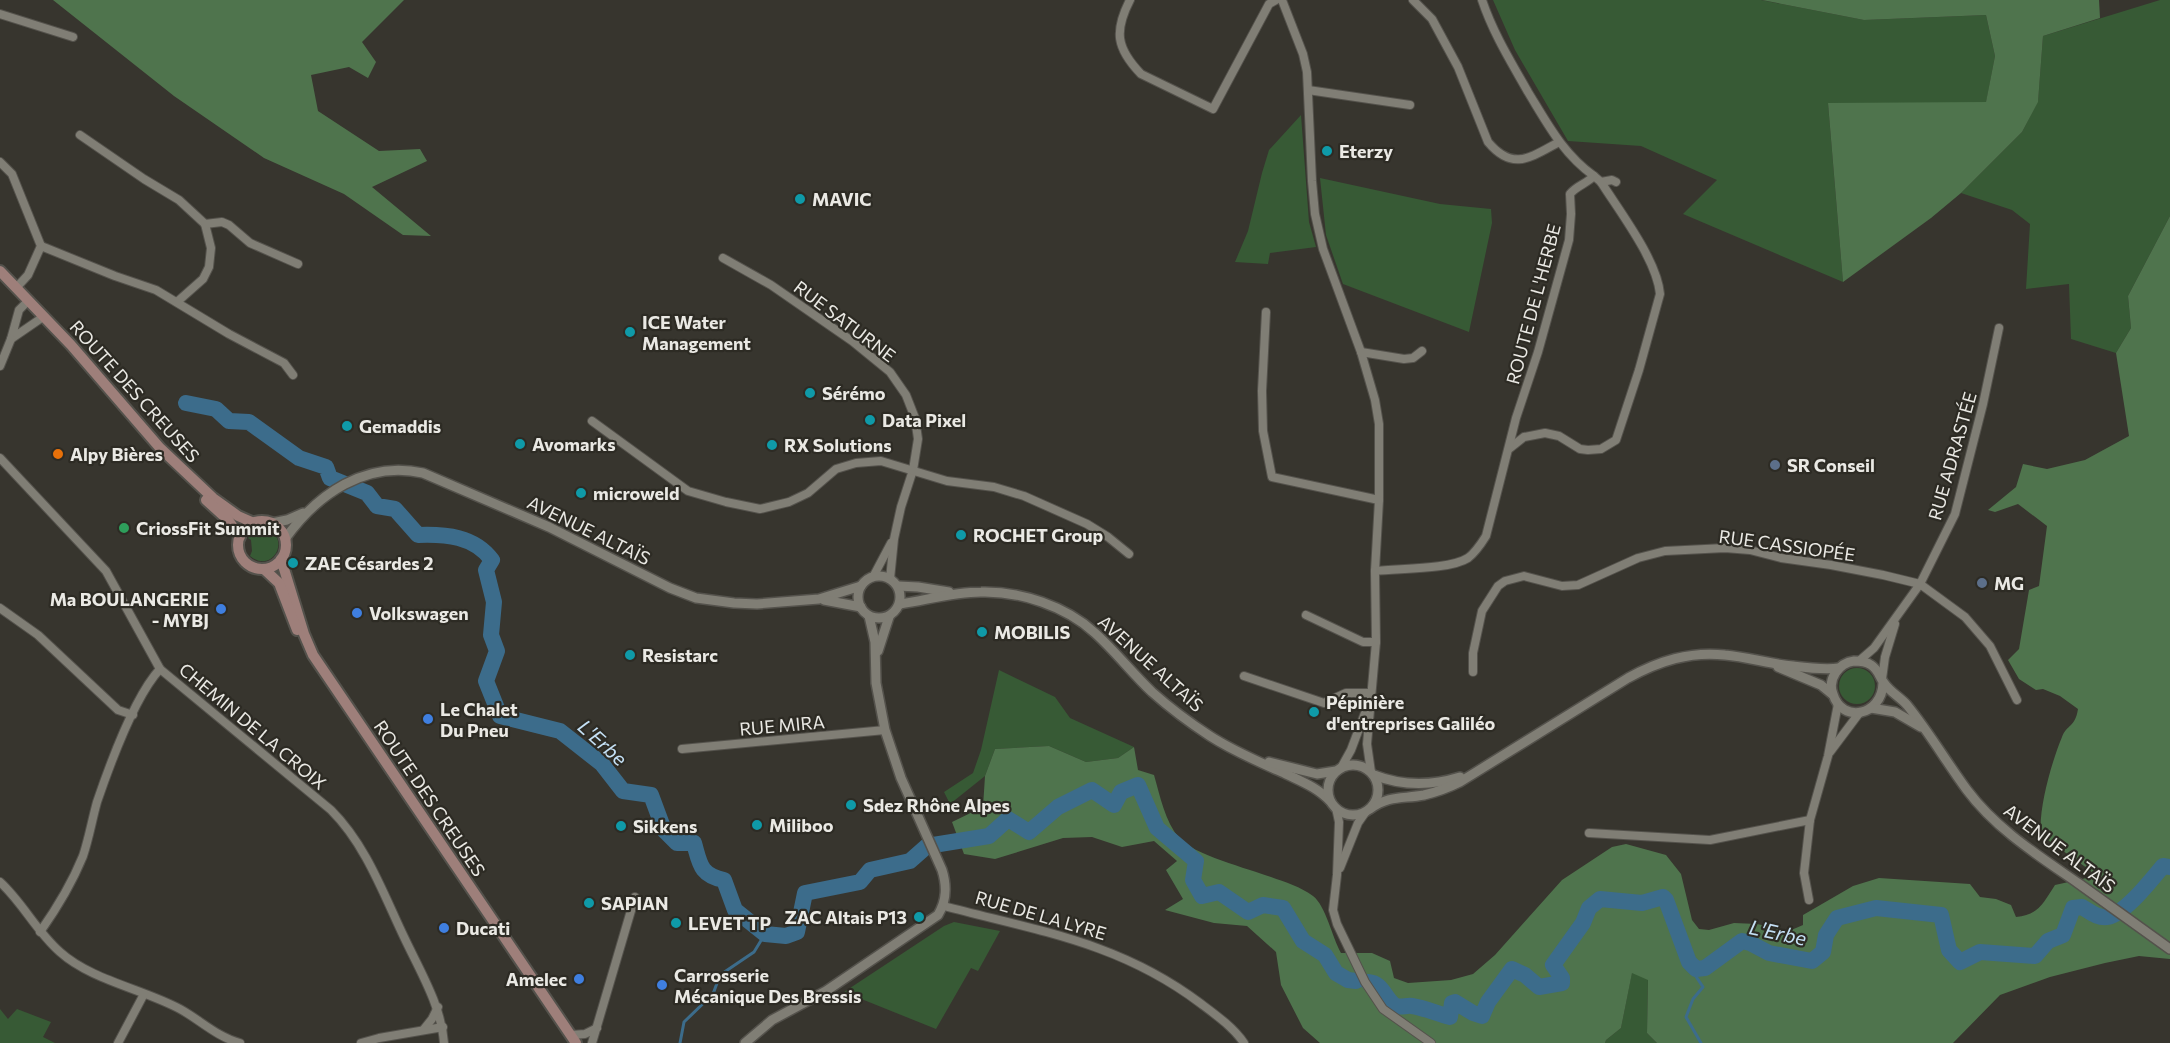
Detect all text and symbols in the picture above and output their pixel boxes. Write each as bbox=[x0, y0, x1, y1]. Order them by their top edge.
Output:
place label: Eterzy bbox=[1339, 140, 1393, 162]
marker: Eterzy bbox=[1320, 144, 1334, 158]
place label: MAVIC bbox=[812, 188, 872, 210]
marker: MAVIC bbox=[793, 192, 807, 206]
street label: ROUTE DE L'HERBE bbox=[1501, 221, 1565, 387]
street label: RUE SATURNE bbox=[790, 276, 900, 366]
place label: ICE Water Management bbox=[642, 311, 751, 354]
street label: ROUTE DES CREUSES bbox=[66, 316, 204, 466]
marker: ICE Water Management bbox=[623, 325, 637, 339]
place label: Sérémo bbox=[822, 382, 886, 404]
marker: Sérémo bbox=[803, 386, 817, 400]
street label: RUE ADRASTÉE bbox=[1923, 389, 1981, 523]
place label: Data Pixel bbox=[882, 409, 966, 431]
marker: Data Pixel bbox=[863, 413, 877, 427]
place label: Gemaddis bbox=[359, 415, 441, 437]
marker: Gemaddis bbox=[340, 419, 354, 433]
place label: Avomarks bbox=[532, 433, 616, 455]
place label: RX Solutions bbox=[784, 434, 892, 456]
marker: Avomarks bbox=[513, 437, 527, 451]
marker: RX Solutions bbox=[765, 438, 779, 452]
place label: Alpy Bières bbox=[70, 443, 163, 465]
marker: Alpy Bières bbox=[51, 447, 65, 461]
place label: SR Conseil bbox=[1787, 454, 1875, 476]
marker: SR Conseil bbox=[1768, 458, 1782, 472]
place label: microweld bbox=[593, 482, 679, 504]
marker: microweld bbox=[574, 486, 588, 500]
street label: AVENUE ALTAÏS bbox=[524, 491, 654, 569]
place label: CriossFit Summit bbox=[136, 517, 280, 539]
marker: CriossFit Summit bbox=[117, 521, 131, 535]
place label: ROCHET Group bbox=[973, 524, 1104, 546]
street label: RUE CASSIOPÉE bbox=[1718, 525, 1856, 565]
marker: ROCHET Group bbox=[954, 528, 968, 542]
place label: ZAE Césardes 2 bbox=[305, 552, 433, 574]
marker: ZAE Césardes 2 bbox=[286, 556, 300, 570]
place label: MG bbox=[1994, 572, 2024, 594]
marker: MG bbox=[1975, 576, 1989, 590]
place label: Ma BOULANGERIE - MYBJ bbox=[50, 588, 209, 631]
marker: Ma BOULANGERIE - MYBJ bbox=[214, 602, 228, 616]
place label: Volkswagen bbox=[369, 602, 469, 624]
marker: Volkswagen bbox=[350, 606, 364, 620]
street label: AVENUE ALTAÏS bbox=[1094, 610, 1208, 716]
place label: MOBILIS bbox=[994, 621, 1070, 643]
marker: MOBILIS bbox=[975, 625, 989, 639]
place label: Resistarc bbox=[642, 644, 718, 666]
marker: Resistarc bbox=[623, 648, 637, 662]
street label: CHEMIN DE LA CROIX bbox=[175, 658, 331, 794]
place label: Pépinière d'entreprises Galiléo bbox=[1326, 691, 1495, 734]
place label: Le Chalet Du Pneu bbox=[440, 698, 518, 741]
marker: Pépinière d'entreprises Galiléo bbox=[1307, 705, 1321, 719]
street label: RUE MIRA bbox=[738, 710, 826, 740]
marker: Le Chalet Du Pneu bbox=[421, 712, 435, 726]
water label: L'Erbe bbox=[574, 714, 633, 771]
street label: ROUTE DES CREUSES bbox=[370, 716, 490, 880]
place label: Sdez Rhône Alpes bbox=[863, 794, 1010, 816]
marker: Sdez Rhône Alpes bbox=[844, 798, 858, 812]
street label: AVENUE ALTAÏS bbox=[2000, 799, 2120, 897]
place label: Miliboo bbox=[769, 814, 834, 836]
place label: Sikkens bbox=[633, 815, 697, 837]
marker: Miliboo bbox=[750, 818, 764, 832]
marker: Sikkens bbox=[614, 819, 628, 833]
street label: RUE DE LA LYRE bbox=[973, 886, 1109, 944]
place label: SAPIAN bbox=[601, 892, 669, 914]
marker: SAPIAN bbox=[582, 896, 596, 910]
place label: ZAC Altais P13 bbox=[784, 906, 907, 928]
marker: ZAC Altais P13 bbox=[912, 910, 926, 924]
place label: LEVET TP bbox=[688, 912, 771, 934]
water label: L'Erbe bbox=[1747, 914, 1809, 950]
marker: LEVET TP bbox=[669, 916, 683, 930]
place label: Ducati bbox=[456, 917, 510, 939]
marker: Ducati bbox=[437, 921, 451, 935]
place label: Carrosserie Mécanique Des Bressis bbox=[674, 964, 861, 1007]
place label: Amelec bbox=[506, 968, 567, 990]
marker: Amelec bbox=[572, 972, 586, 986]
marker: Carrosserie Mécanique Des Bressis bbox=[655, 978, 669, 992]

